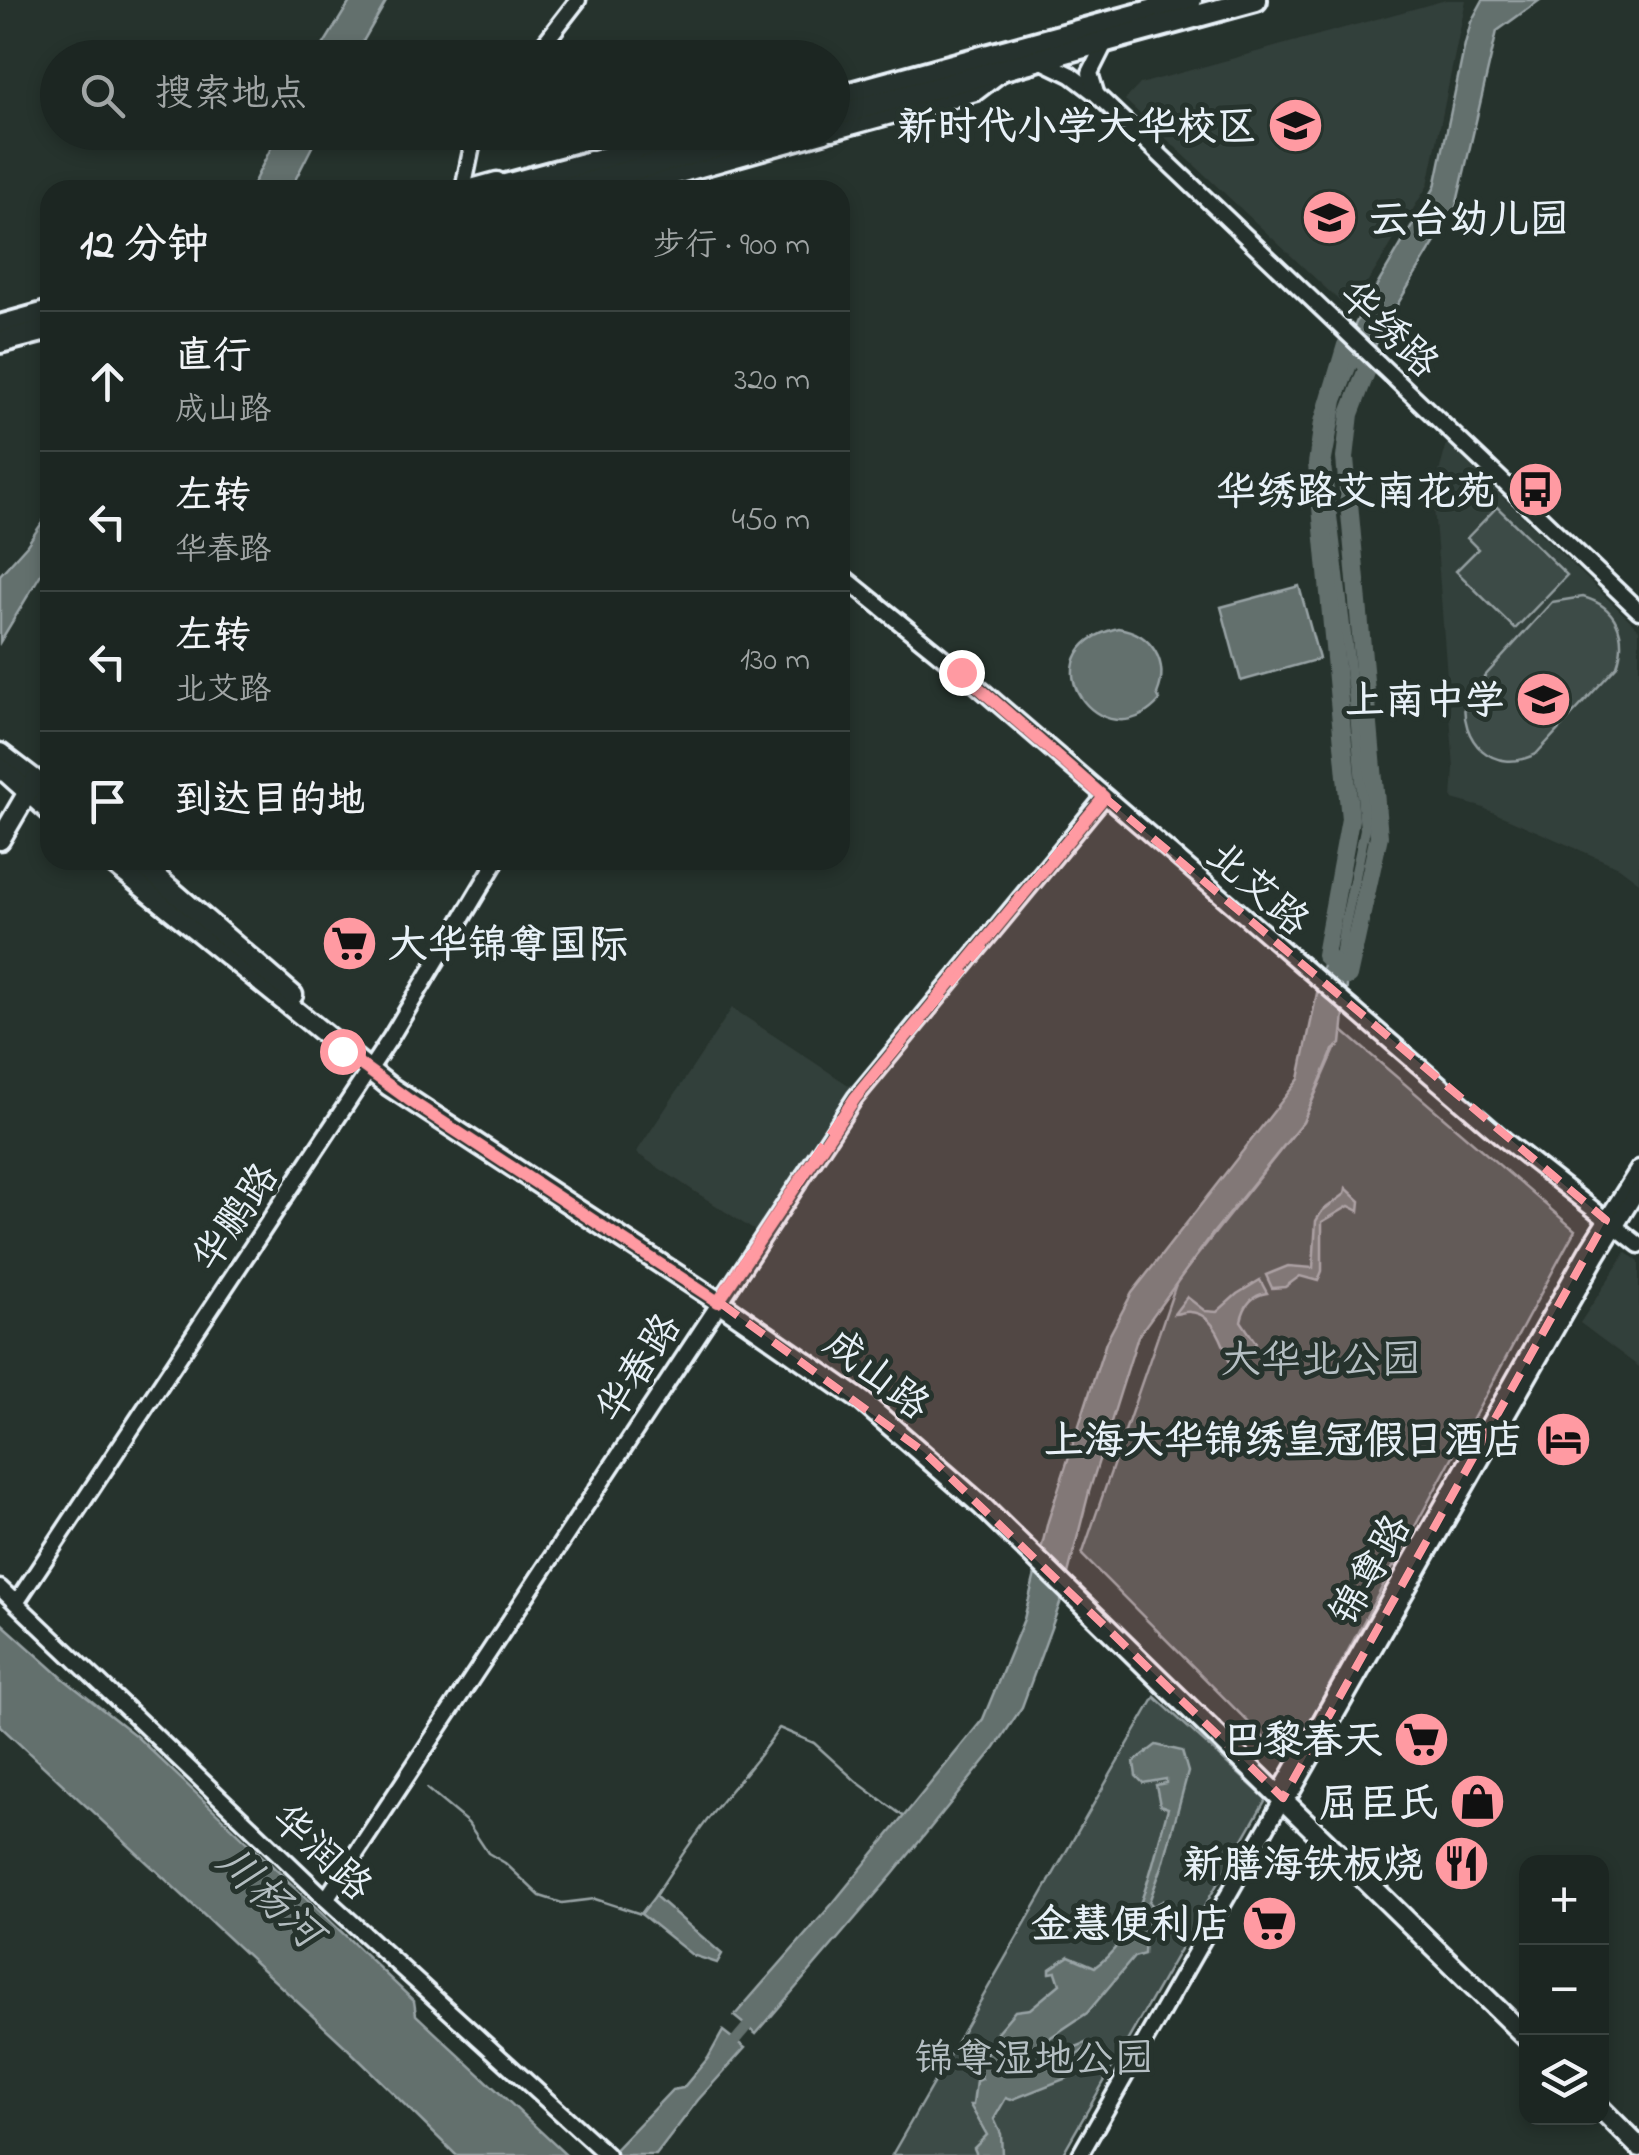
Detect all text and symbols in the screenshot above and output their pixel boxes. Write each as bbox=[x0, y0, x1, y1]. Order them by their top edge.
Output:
search box bbox=[40, 40, 850, 150]
icon: search bbox=[75, 68, 130, 123]
text: 搜索地点 bbox=[155, 68, 307, 124]
school or university icon: 新时代小学大华校区 bbox=[1266, 95, 1326, 155]
place label: 新时代小学大华校区 bbox=[897, 100, 1257, 159]
school or university icon: 云台幼儿园 bbox=[1300, 188, 1360, 248]
place label: 云台幼儿园 bbox=[1369, 193, 1569, 252]
text: 12 分钟 bbox=[80, 216, 209, 277]
text: 步行 · 900 m bbox=[653, 223, 810, 270]
street label: 华绣路 bbox=[1323, 268, 1451, 394]
text: 直行 bbox=[175, 330, 251, 386]
icon: ahead bbox=[80, 354, 135, 409]
text: 320 m bbox=[734, 358, 810, 405]
text: 成山路 bbox=[175, 388, 271, 435]
bus stop icon: 华绣路艾南花苑 bbox=[1505, 460, 1565, 520]
place label: 华绣路艾南花苑 bbox=[1216, 465, 1496, 524]
text: 左转 bbox=[175, 470, 251, 526]
icon: left bbox=[80, 494, 135, 549]
text: 450 m bbox=[732, 498, 810, 545]
text: 华春路 bbox=[175, 528, 271, 575]
text: 左转 bbox=[175, 610, 251, 666]
icon: left bbox=[80, 634, 135, 689]
text: 130 m bbox=[740, 638, 810, 685]
route end bbox=[939, 650, 985, 696]
text: 北艾路 bbox=[175, 668, 271, 715]
school or university icon: 上南中学 bbox=[1514, 669, 1574, 729]
place label: 上南中学 bbox=[1345, 674, 1505, 733]
icon: arrive bbox=[80, 774, 135, 829]
text: 到达目的地 bbox=[175, 774, 365, 830]
street label: 北艾路 bbox=[1191, 829, 1321, 952]
supermarket icon: 大华锦尊国际 bbox=[319, 913, 379, 973]
place label: 大华锦尊国际 bbox=[388, 918, 628, 977]
route start bbox=[320, 1029, 366, 1075]
street label: 华鹏路 bbox=[180, 1152, 296, 1285]
street label: 华春路 bbox=[583, 1303, 698, 1436]
street label: 成山路 bbox=[810, 1316, 941, 1437]
park label: 大华北公园 bbox=[1221, 1333, 1421, 1392]
hotel icon: 上海大华锦绣皇冠假日酒店 bbox=[1533, 1409, 1593, 1469]
place label: 上海大华锦绣皇冠假日酒店 bbox=[1044, 1414, 1524, 1473]
street label: 锦尊路 bbox=[1317, 1505, 1428, 1638]
supermarket icon: 巴黎春天 bbox=[1392, 1709, 1452, 1769]
place label: 巴黎春天 bbox=[1223, 1714, 1383, 1773]
shop icon: 屈臣氏 bbox=[1448, 1772, 1508, 1832]
place label: 屈臣氏 bbox=[1319, 1777, 1439, 1836]
street label: 华润路 bbox=[256, 1792, 384, 1917]
restaurant icon: 新膳海铁板烧 bbox=[1432, 1833, 1492, 1893]
water label: 川杨河 bbox=[201, 1834, 339, 1969]
place label: 新膳海铁板烧 bbox=[1183, 1838, 1423, 1897]
map controls bbox=[1519, 1855, 1609, 2125]
button: + bbox=[1519, 1855, 1609, 1945]
supermarket icon: 金慧便利店 bbox=[1240, 1893, 1300, 1953]
place label: 金慧便利店 bbox=[1031, 1898, 1231, 1957]
button: − bbox=[1519, 1945, 1609, 2035]
park label: 锦尊湿地公园 bbox=[914, 2032, 1154, 2091]
button: layers bbox=[1519, 2035, 1609, 2125]

